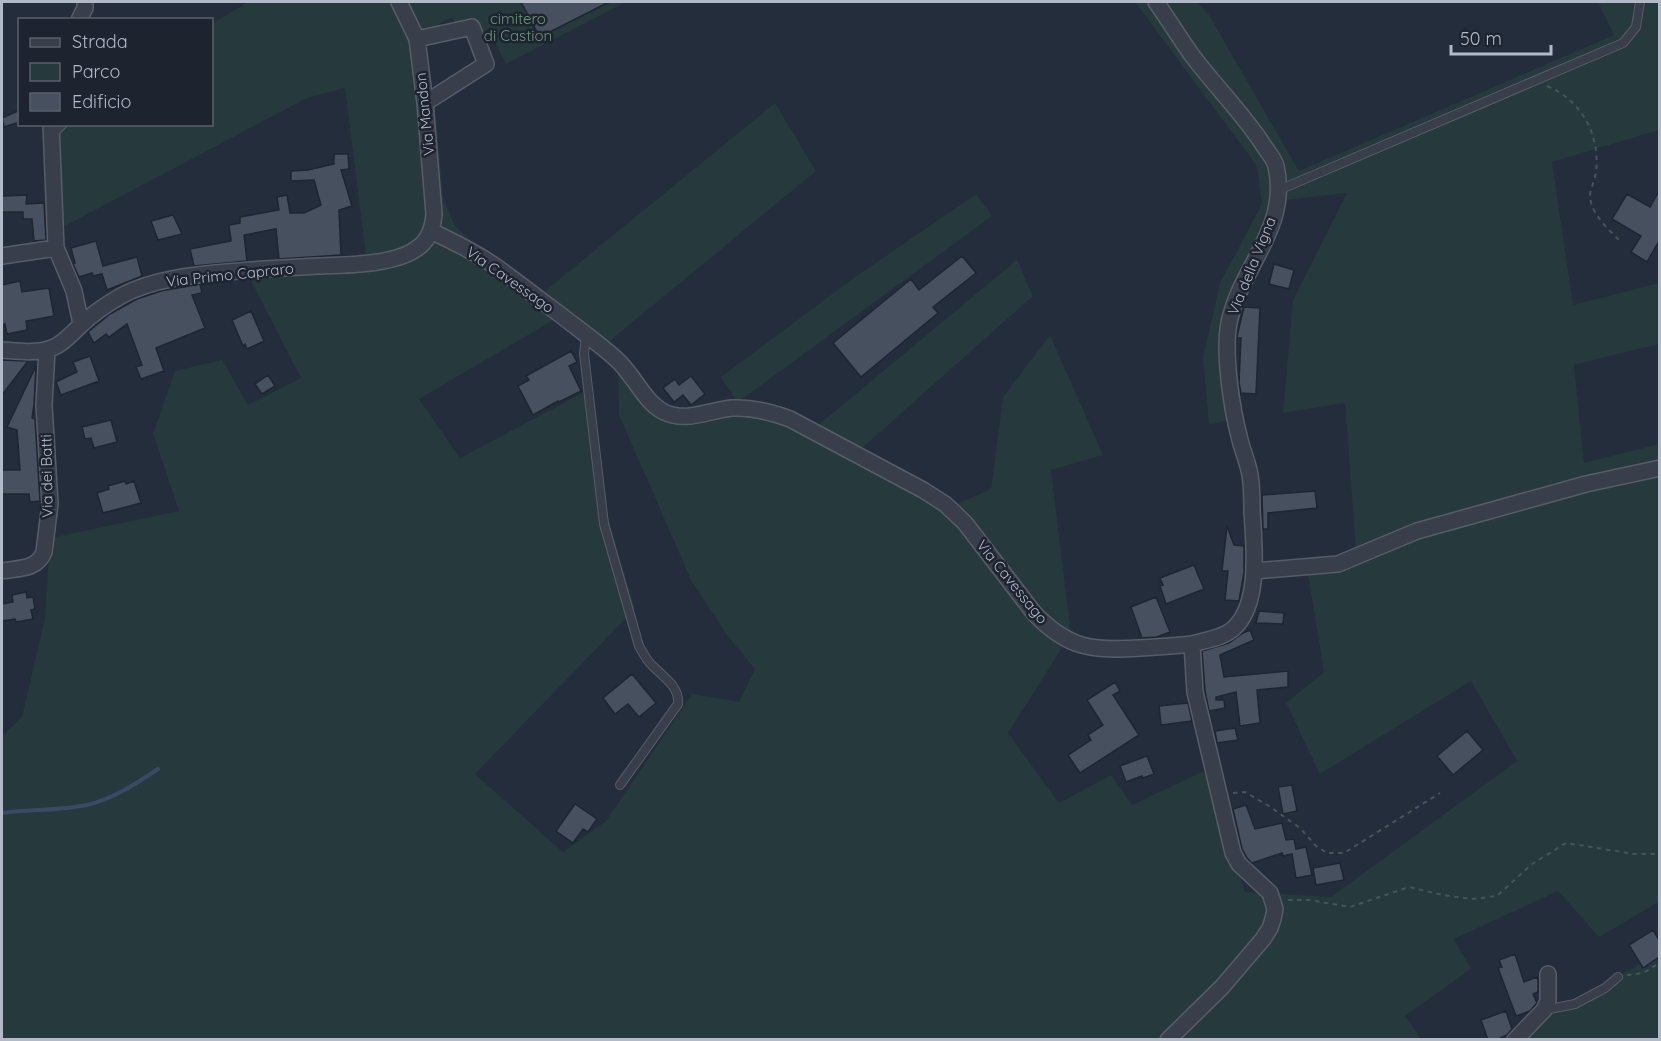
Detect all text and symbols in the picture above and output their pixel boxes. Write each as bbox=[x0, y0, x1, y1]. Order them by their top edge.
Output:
park label: cimitero di Castion bbox=[484, 9, 552, 45]
legend bbox=[18, 18, 213, 126]
scale bar bbox=[1451, 18, 1552, 56]
text: 50 m bbox=[1460, 27, 1502, 50]
text: Strada bbox=[72, 30, 128, 53]
text: Parco bbox=[72, 60, 120, 83]
street label: Via Mandon bbox=[411, 72, 438, 156]
text: Edificio bbox=[72, 90, 131, 113]
street label: Via della Vigna bbox=[1223, 214, 1280, 318]
street label: Via Cavessago bbox=[463, 242, 558, 317]
street label: Via Primo Capraro bbox=[165, 258, 295, 291]
street label: Via dei Batti bbox=[36, 434, 57, 518]
street label: Via Cavessago bbox=[973, 536, 1052, 628]

